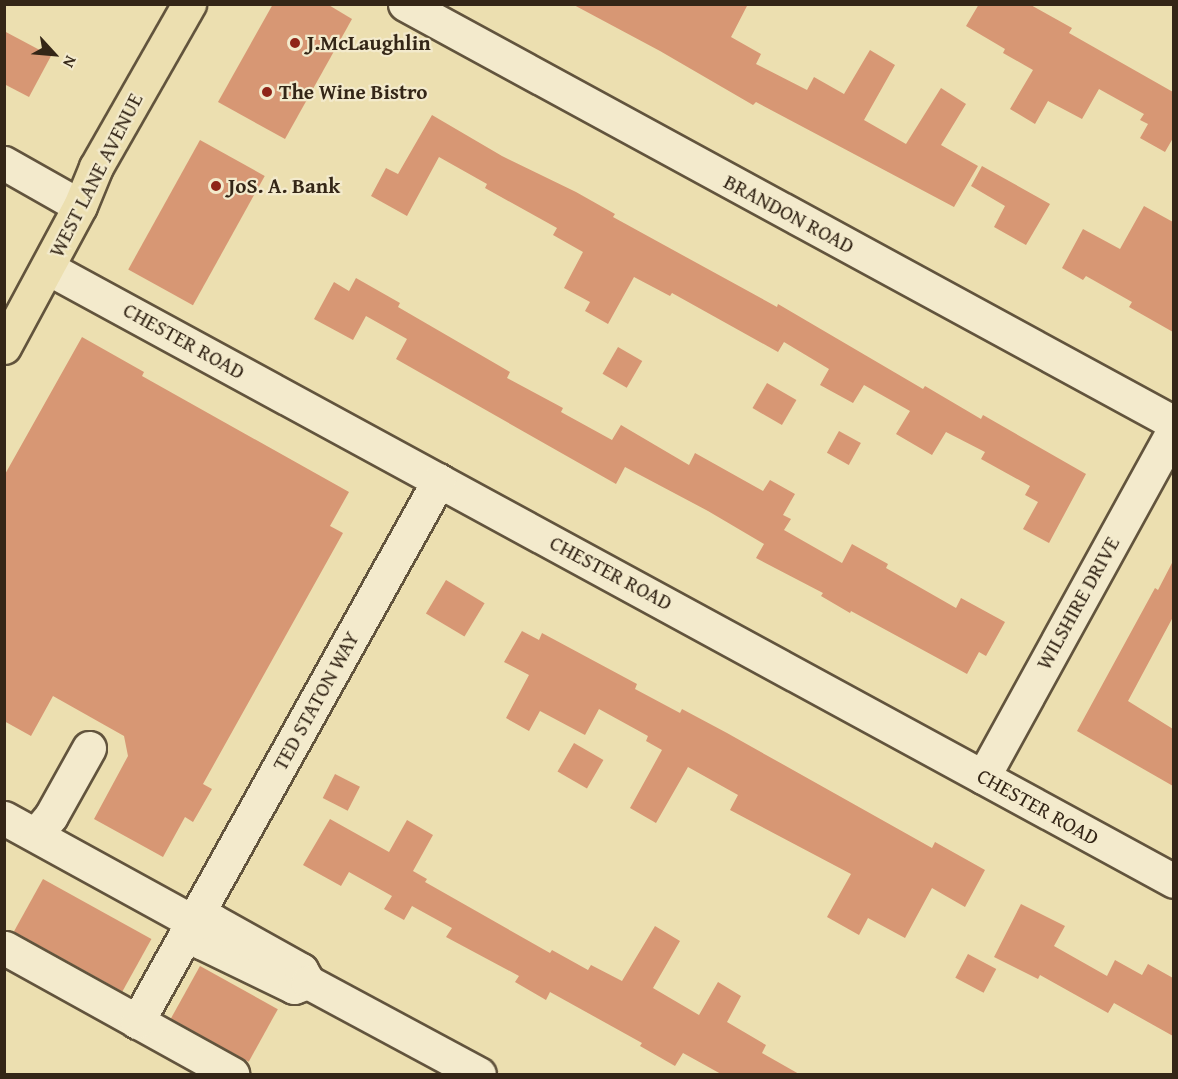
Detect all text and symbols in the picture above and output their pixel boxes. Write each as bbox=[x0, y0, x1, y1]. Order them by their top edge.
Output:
north arrow bbox=[24, 24, 84, 84]
place label: J.McLaughlin bbox=[307, 30, 431, 56]
marker: J.McLaughlin bbox=[288, 36, 302, 50]
text: N bbox=[57, 52, 83, 72]
place label: The Wine Bistro bbox=[279, 79, 427, 105]
marker: The Wine Bistro bbox=[260, 85, 274, 99]
street label: WEST LANE AVENUE bbox=[44, 89, 148, 261]
street label: BRANDON ROAD bbox=[719, 169, 859, 259]
place label: JoS. A. Bank bbox=[228, 173, 340, 199]
marker: JoS. A. Bank bbox=[209, 179, 223, 193]
street label: CHESTER ROAD bbox=[119, 297, 249, 385]
street label: CHESTER ROAD bbox=[545, 530, 677, 616]
street label: WILSHIRE DRIVE bbox=[1031, 532, 1125, 674]
street label: TED STATON WAY bbox=[267, 627, 365, 775]
street label: CHESTER ROAD bbox=[973, 763, 1103, 851]

